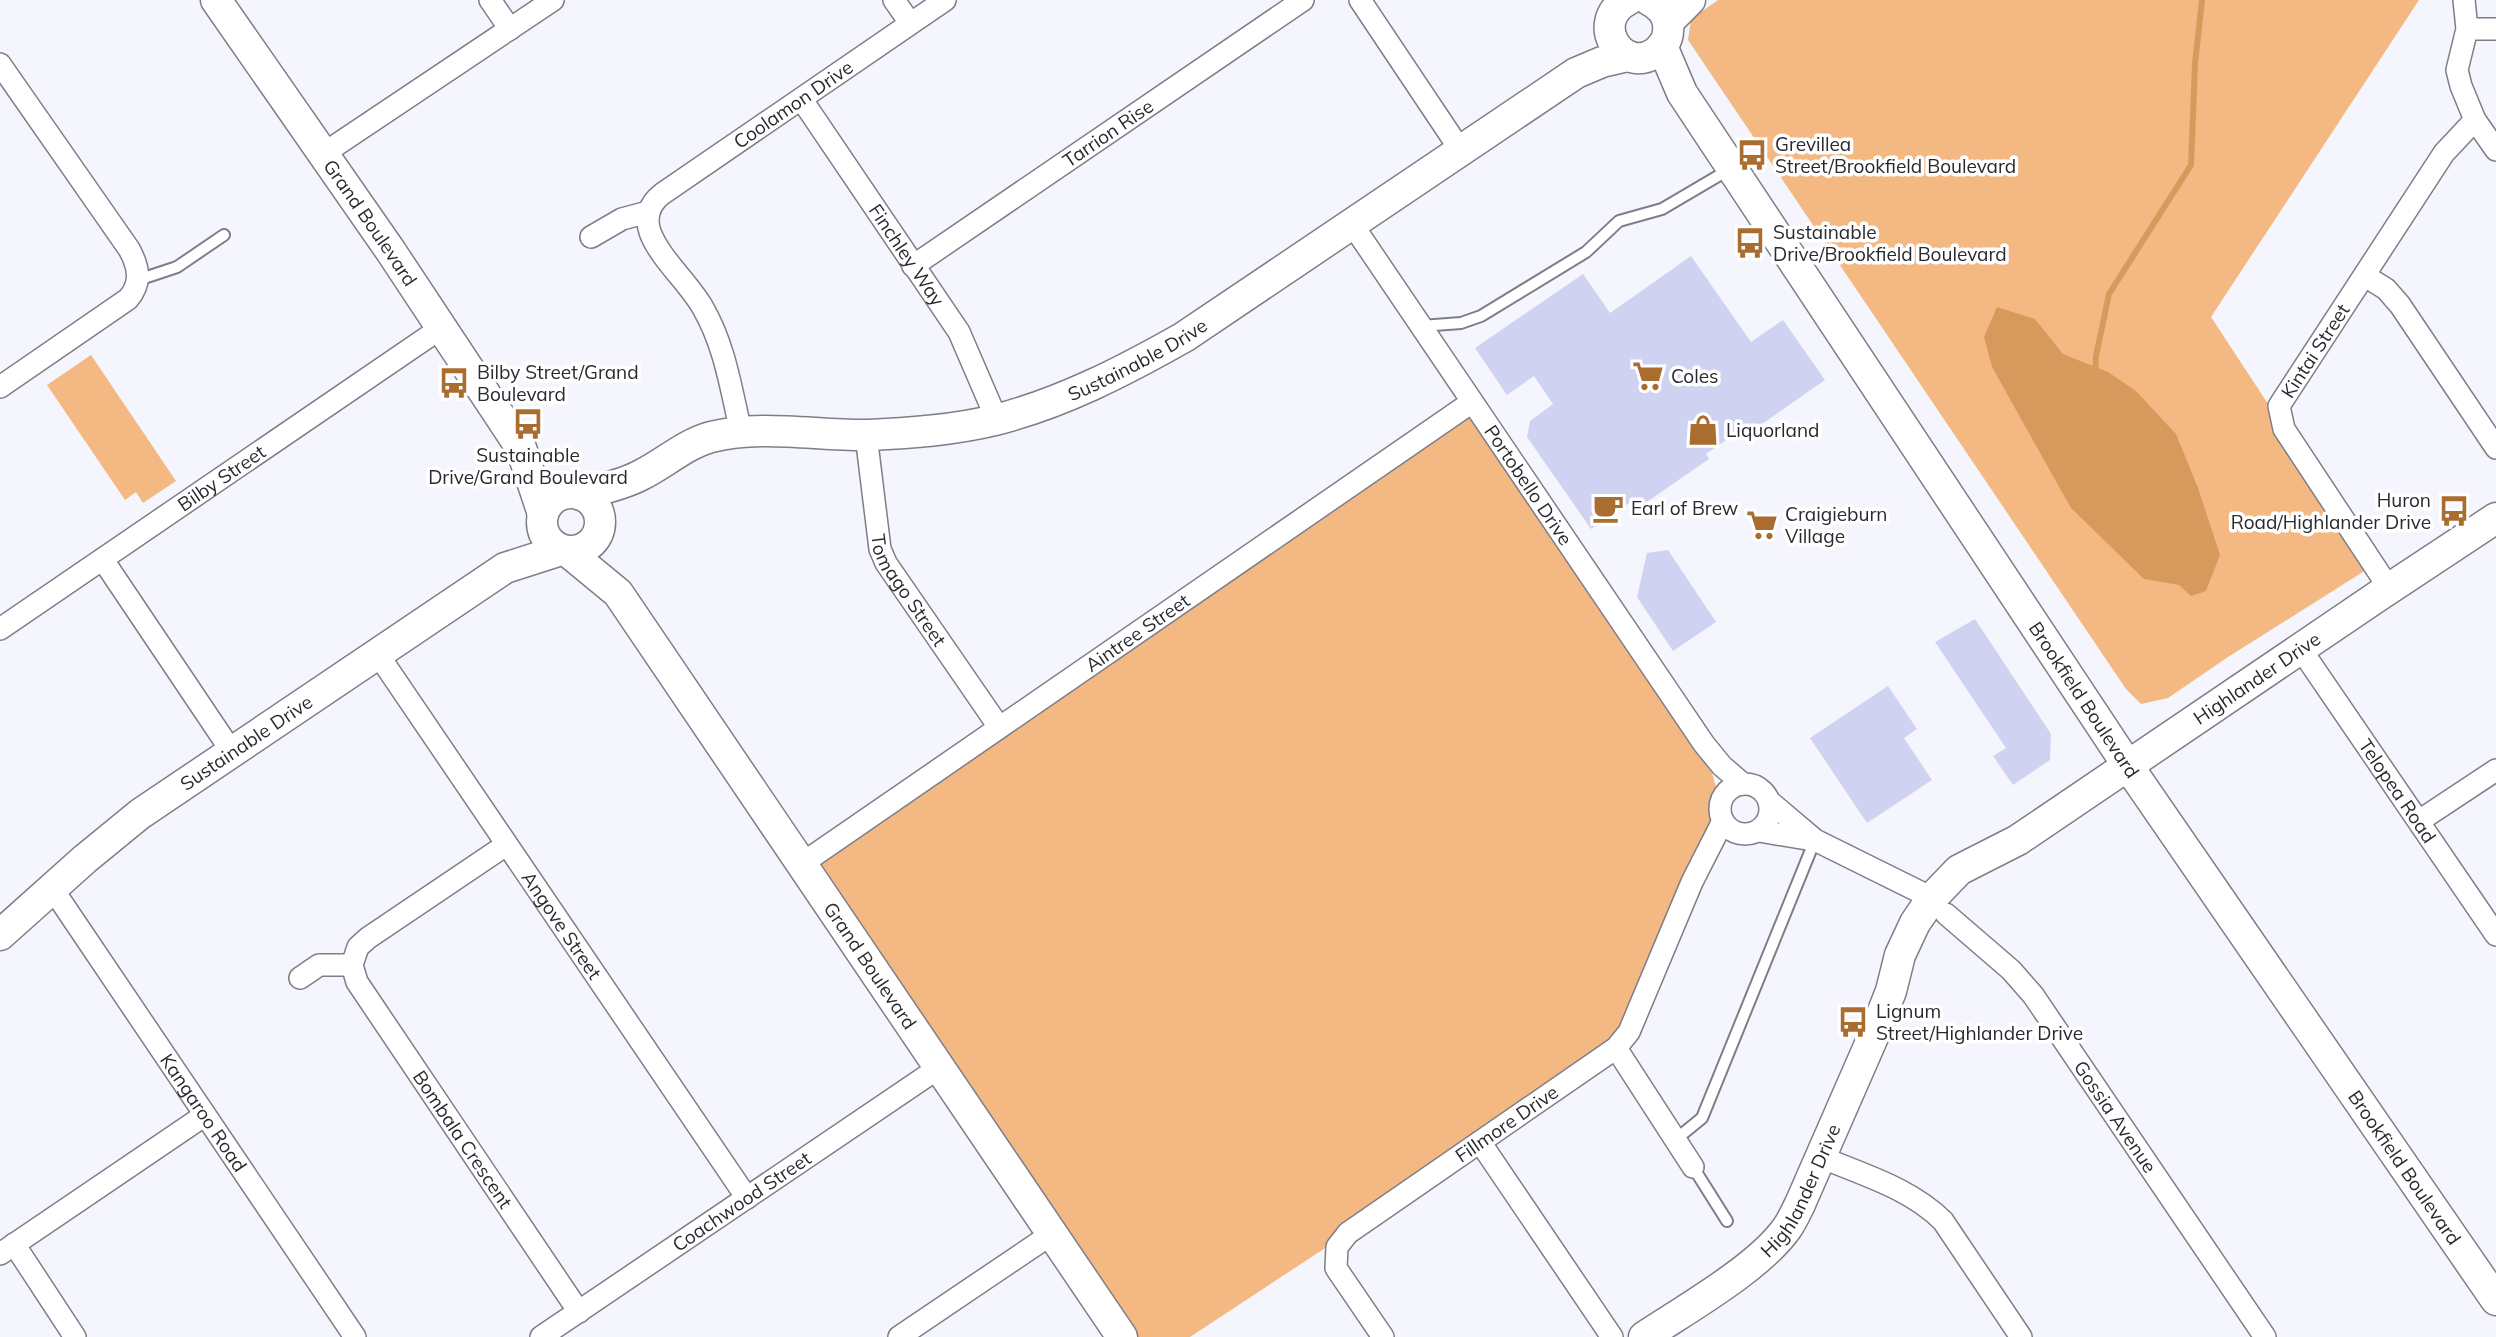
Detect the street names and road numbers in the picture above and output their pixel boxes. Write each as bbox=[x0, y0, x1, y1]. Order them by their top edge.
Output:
street label: Coolamon Drive bbox=[729, 55, 857, 154]
street label: Tarrion Rise bbox=[1058, 94, 1158, 172]
street label: Grand Boulevard bbox=[319, 155, 422, 291]
street label: Finchley Way bbox=[864, 199, 950, 311]
street label: Kintai Street bbox=[2275, 299, 2355, 403]
street label: Sustainable Drive bbox=[1064, 313, 1212, 406]
street label: Portobello Drive bbox=[1479, 420, 1578, 550]
street label: Bilby Street bbox=[173, 439, 270, 516]
street label: Tomago Street bbox=[866, 532, 952, 651]
street label: Aintree Street bbox=[1081, 588, 1194, 677]
street label: Brookfield Boulevard bbox=[2024, 617, 2145, 782]
street label: Highlander Drive bbox=[2189, 627, 2325, 730]
street label: Sustainable Drive bbox=[175, 689, 317, 796]
street label: Telopea Road bbox=[2354, 734, 2441, 847]
street label: Angove Street bbox=[517, 867, 607, 984]
street label: Grand Boulevard bbox=[819, 897, 922, 1034]
street label: Kangaroo Road bbox=[155, 1049, 252, 1176]
street label: Gossia Avenue bbox=[2069, 1056, 2162, 1177]
street label: Bombala Crescent bbox=[408, 1066, 518, 1213]
street label: Fillmore Drive bbox=[1450, 1080, 1563, 1167]
street label: Brookfield Boulevard bbox=[2343, 1086, 2466, 1249]
street label: Highlander Drive bbox=[1755, 1120, 1845, 1262]
street label: Coachwood Street bbox=[668, 1146, 816, 1257]

